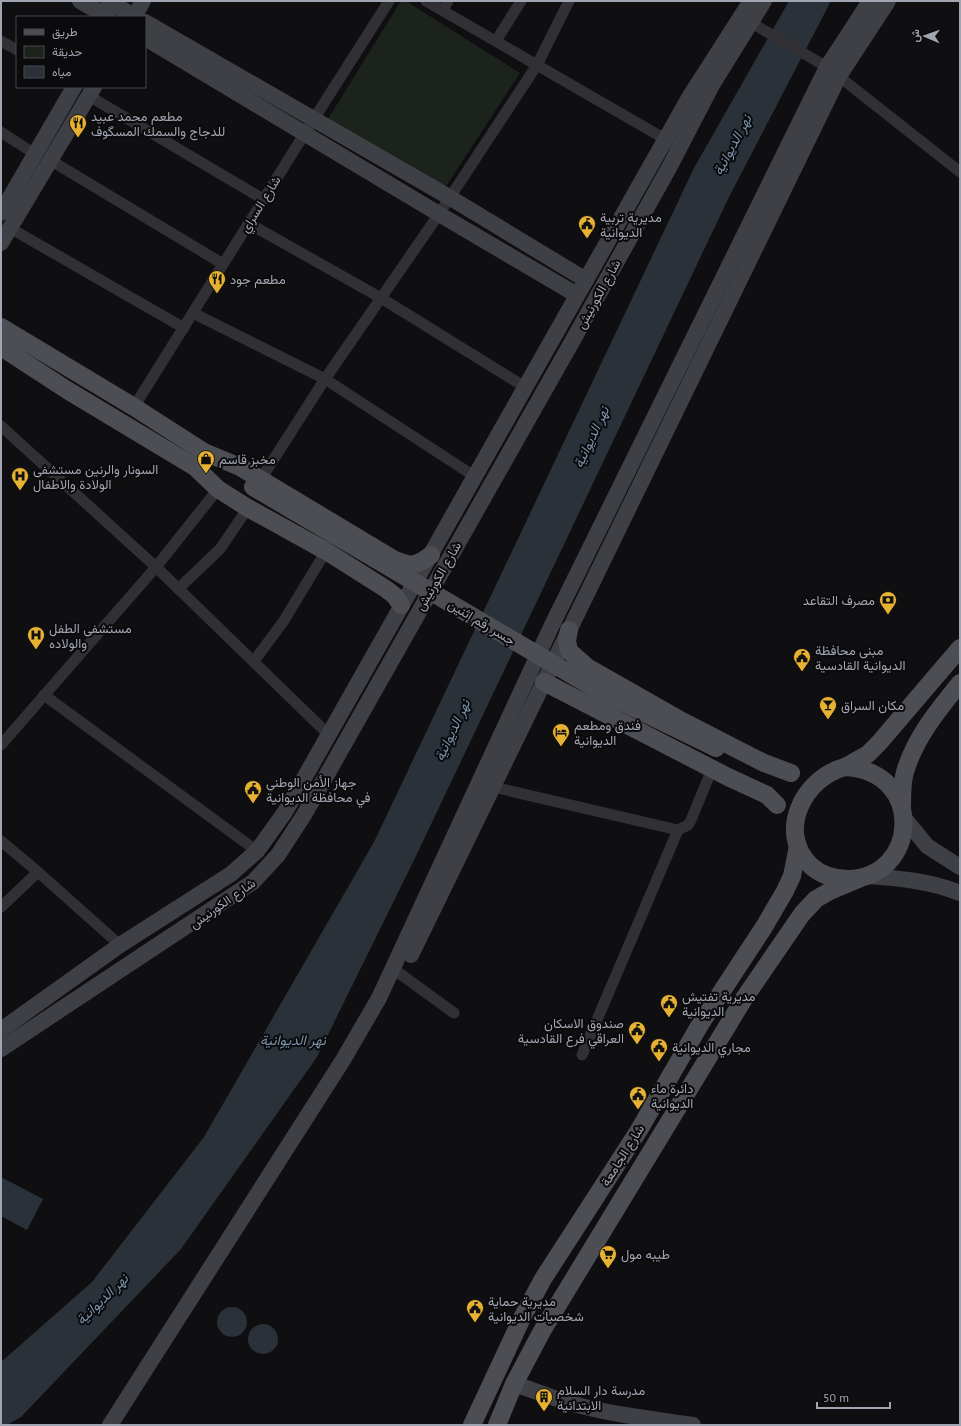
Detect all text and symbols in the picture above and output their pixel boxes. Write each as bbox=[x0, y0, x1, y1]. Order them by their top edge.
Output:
legend bbox=[16, 16, 146, 88]
north arrow bbox=[905, 16, 945, 56]
text: طريق bbox=[52, 24, 78, 40]
text: ش bbox=[908, 29, 922, 43]
text: حديقة bbox=[52, 44, 82, 59]
text: مياه bbox=[52, 64, 71, 79]
place label: مطعم محمد عبيد للدجاج والسمك المسگوف bbox=[91, 108, 225, 141]
water label: نهر الديوانية bbox=[709, 111, 756, 178]
restaurant icon: مطعم محمد عبيد للدجاج والسمك المسگوف bbox=[68, 113, 88, 138]
street label: شارع السراي bbox=[236, 173, 286, 237]
place label: مديرية تربية الديوانية bbox=[600, 209, 662, 241]
public building icon: مديرية تربية الديوانية bbox=[577, 214, 597, 239]
street label: شارع الكورنيش bbox=[572, 257, 625, 332]
restaurant icon: مطعم جود bbox=[207, 269, 227, 294]
place label: مطعم جود bbox=[230, 271, 286, 288]
water label: نهر الديوانية bbox=[569, 402, 613, 471]
shop icon: مخبز قاسم bbox=[196, 449, 216, 474]
place label: مخبز قاسم bbox=[219, 451, 276, 468]
place label: السونار والرنين مستشفى الولادة والاطفال bbox=[33, 461, 158, 493]
hospital icon: السونار والرنين مستشفى الولادة والاطفال bbox=[10, 466, 30, 491]
street label: شارع الكورنيش bbox=[412, 539, 466, 614]
bank icon: مصرف التقاعد bbox=[878, 590, 898, 615]
place label: مصرف التقاعد bbox=[803, 592, 875, 609]
street label: جسر رقم إثنين bbox=[444, 596, 519, 650]
place label: مستشفى الطفل والولاده bbox=[49, 620, 132, 652]
hospital icon: مستشفى الطفل والولاده bbox=[26, 625, 46, 650]
place label: مبنى محافظة الديوانية القادسية bbox=[815, 642, 905, 674]
public building icon: مبنى محافظة الديوانية القادسية bbox=[792, 647, 812, 672]
water label: نهر الديوانية bbox=[430, 695, 474, 764]
bar icon: مكان السراق bbox=[818, 695, 838, 720]
place label: مكان السراق bbox=[841, 697, 904, 714]
place label: فندق ومطعم الديوانية bbox=[574, 717, 641, 749]
hotel icon: فندق ومطعم الديوانية bbox=[551, 722, 571, 747]
place label: جهاز الأمن الوطني في محافظة الديوانية bbox=[266, 774, 370, 808]
public building icon: جهاز الأمن الوطني في محافظة الديوانية bbox=[243, 779, 263, 804]
street label: شارع الكورنيش bbox=[186, 874, 259, 933]
place label: مديرية تفتيش الديوانية bbox=[682, 988, 756, 1020]
public building icon: مديرية تفتيش الديوانية bbox=[659, 993, 679, 1018]
place label: صندوق الاسكان العراقي فرع القادسية bbox=[518, 1015, 624, 1049]
public building icon: صندوق الاسكان العراقي فرع القادسية bbox=[627, 1020, 647, 1045]
water label: نهر الديوانية bbox=[260, 1031, 327, 1049]
public building icon: مجاري الديوانية bbox=[649, 1037, 669, 1062]
place label: مجاري الديوانية bbox=[672, 1039, 751, 1058]
place label: دائرة ماء الديوانية bbox=[651, 1080, 693, 1112]
public building icon: دائرة ماء الديوانية bbox=[628, 1085, 648, 1110]
street label: شارع الجامعة bbox=[597, 1121, 649, 1190]
supermarket icon: طيبه مول bbox=[598, 1244, 618, 1269]
place label: طيبه مول bbox=[621, 1246, 670, 1263]
water label: نهر الديوانية bbox=[72, 1269, 133, 1328]
place label: مديرية حماية شخصيات الديوانية bbox=[488, 1293, 584, 1325]
public building icon: مديرية حماية شخصيات الديوانية bbox=[465, 1298, 485, 1323]
place label: مدرسة دار السلام الابتدائية bbox=[557, 1382, 645, 1414]
scale bar bbox=[817, 1384, 890, 1410]
building icon: مدرسة دار السلام الابتدائية bbox=[534, 1387, 554, 1412]
text: 50 m bbox=[823, 1390, 849, 1405]

